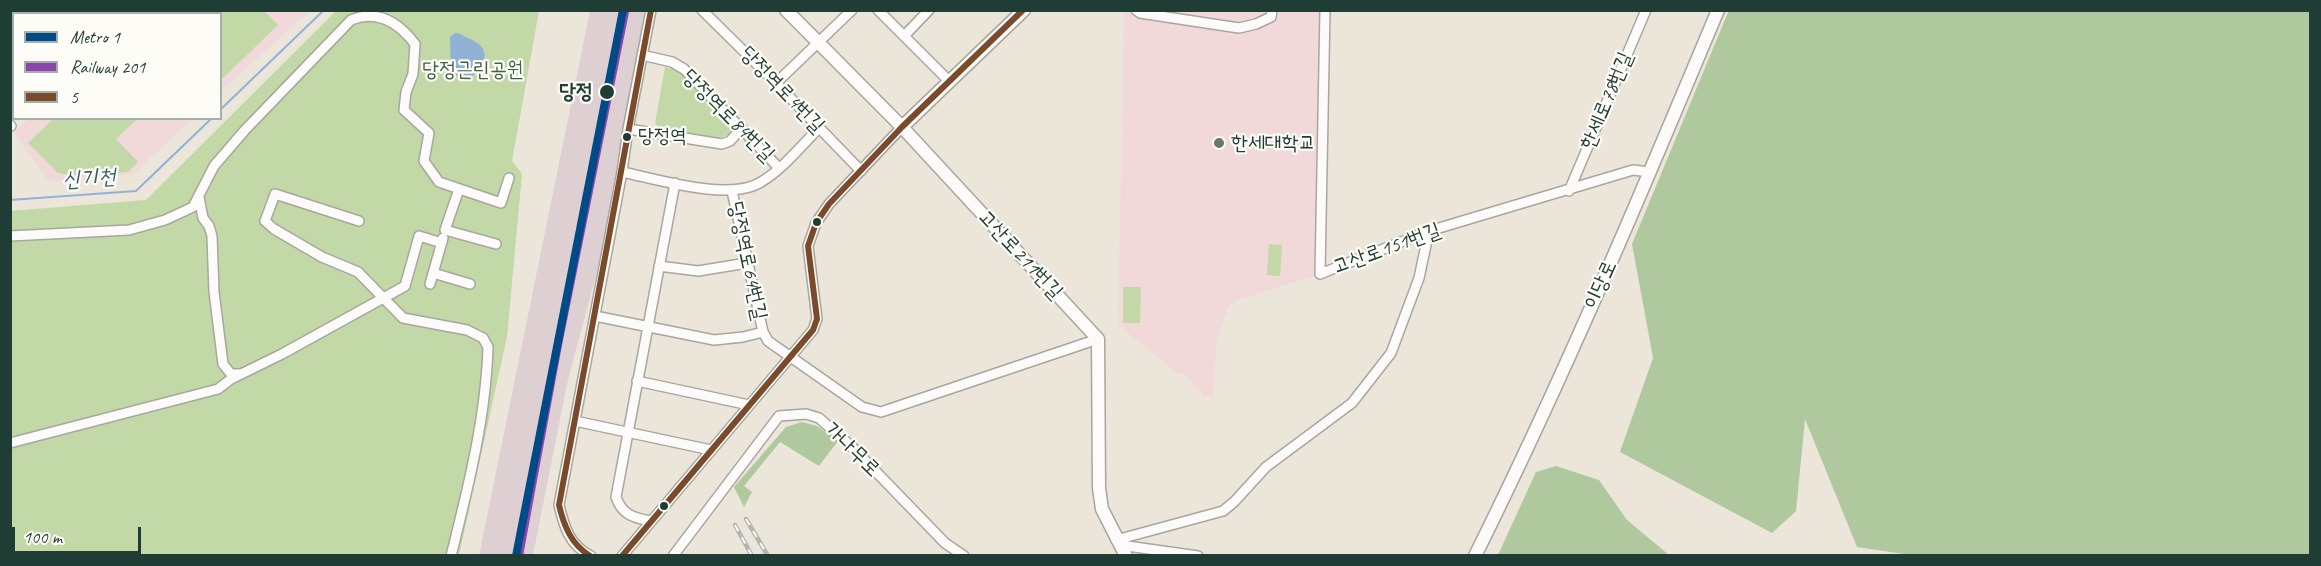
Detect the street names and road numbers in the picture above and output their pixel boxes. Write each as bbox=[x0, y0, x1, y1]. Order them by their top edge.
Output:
street label: 당정역로4번길 bbox=[734, 41, 830, 139]
street label: 한세로78번길 bbox=[1575, 48, 1639, 154]
street label: 당정역로84번길 bbox=[677, 65, 779, 167]
street label: 당정역로64번길 bbox=[722, 200, 772, 322]
street label: 고산로211번길 bbox=[972, 205, 1068, 305]
street label: 고산로151번길 bbox=[1330, 218, 1444, 280]
street label: 이당로 bbox=[1579, 257, 1623, 313]
street label: 가나무로 bbox=[819, 417, 885, 483]

